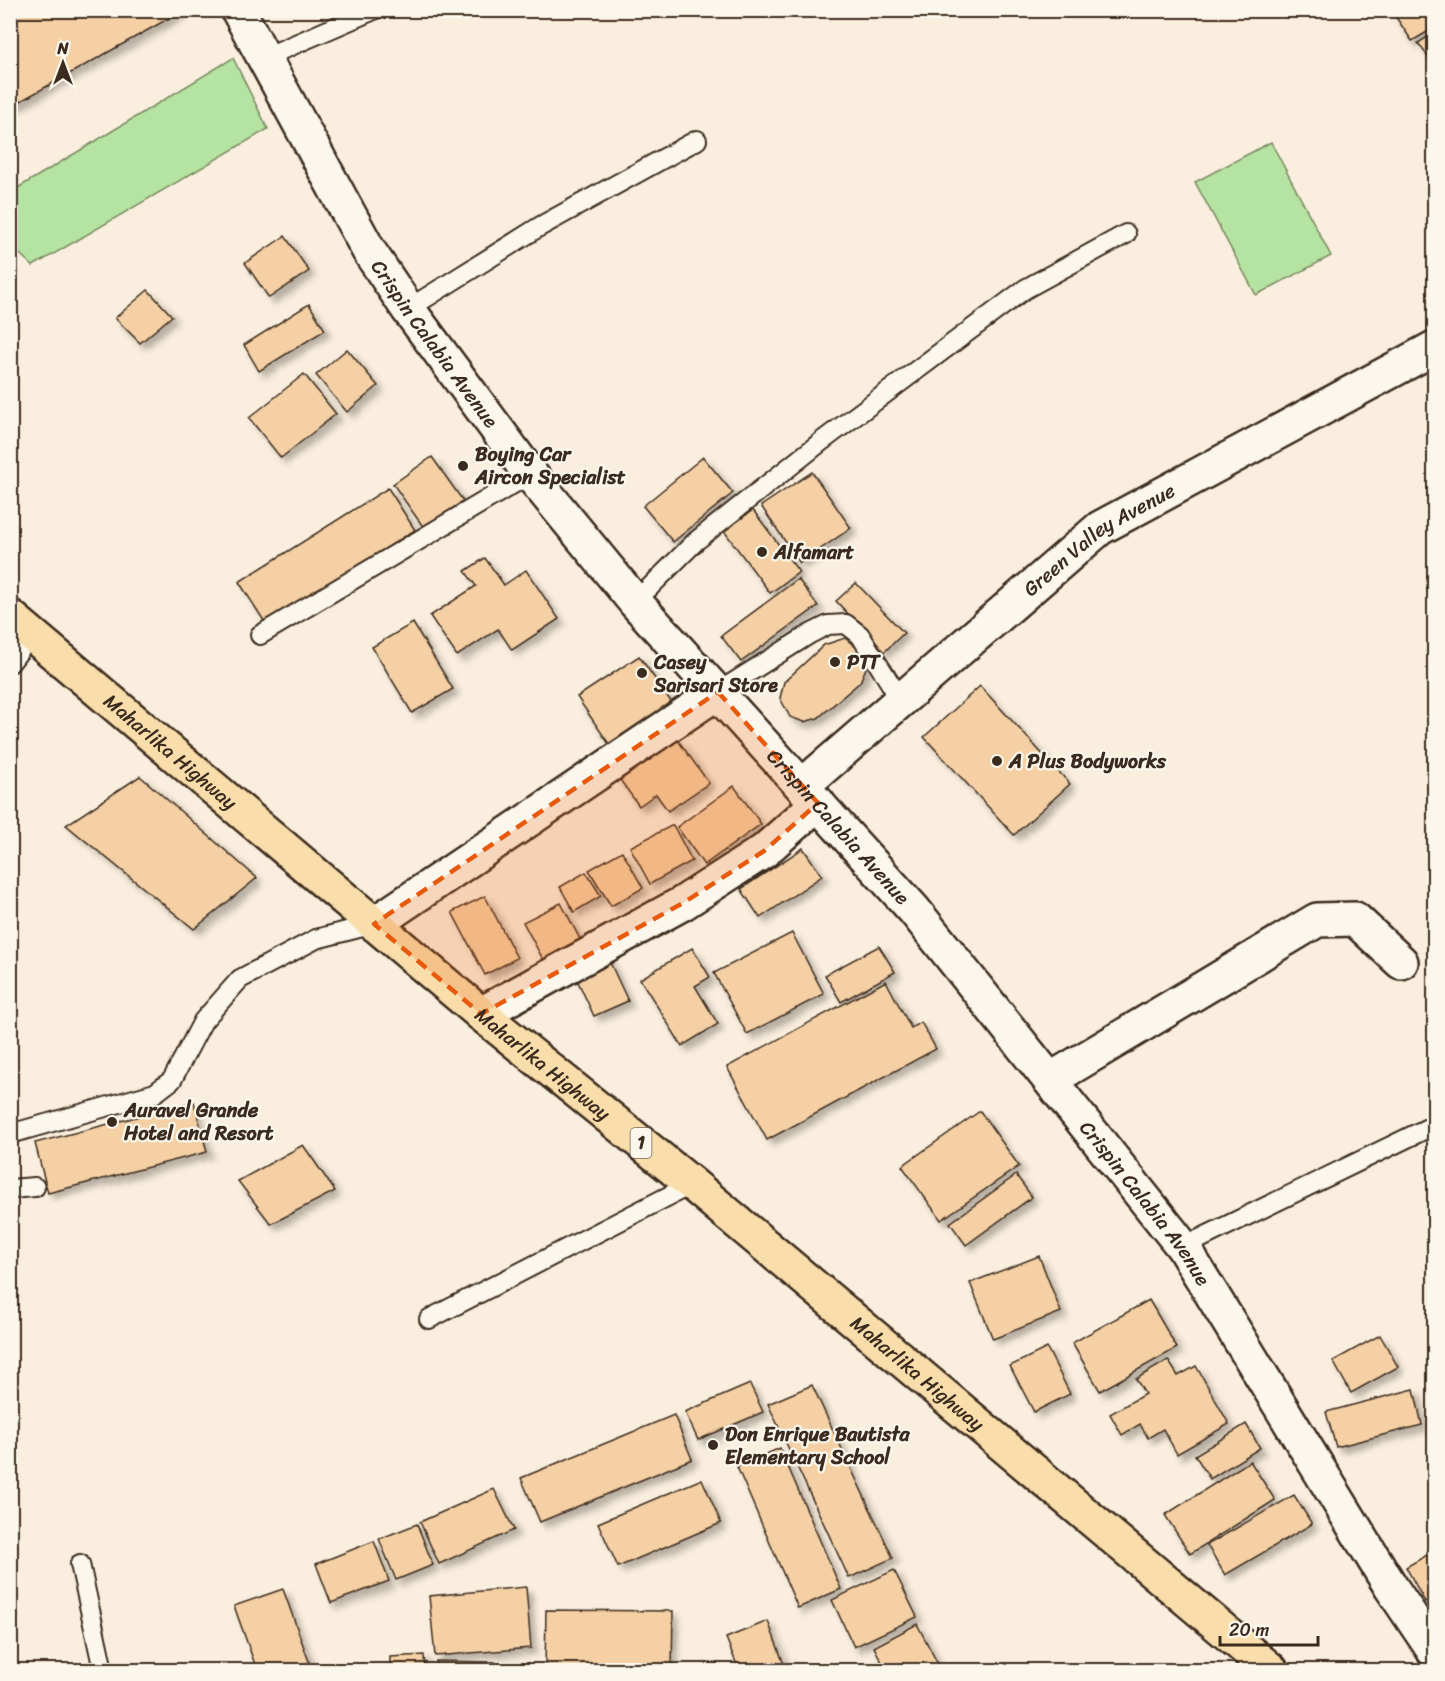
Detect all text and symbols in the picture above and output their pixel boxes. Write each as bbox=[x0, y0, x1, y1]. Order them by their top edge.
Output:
north arrow bbox=[33, 33, 93, 93]
text: N bbox=[56, 34, 69, 63]
street label: Crispin Calabia Avenue bbox=[361, 252, 508, 436]
place label: Boying Car Aircon Specialist bbox=[474, 437, 626, 495]
marker: Boying Car Aircon Specialist bbox=[456, 459, 470, 473]
street label: Green Valley Avenue bbox=[1015, 474, 1182, 606]
place label: Alfamart bbox=[773, 535, 854, 570]
marker: Alfamart bbox=[755, 545, 769, 559]
place label: Casey Sarisari Store bbox=[653, 645, 778, 703]
place label: PTT bbox=[847, 645, 882, 680]
marker: PTT bbox=[828, 655, 842, 669]
marker: Casey Sarisari Store bbox=[635, 666, 649, 680]
street label: Maharlika Highway bbox=[95, 685, 246, 820]
street label: Crispin Calabia Avenue bbox=[758, 741, 919, 913]
place label: A Plus Bodyworks bbox=[1008, 744, 1167, 779]
marker: A Plus Bodyworks bbox=[990, 754, 1004, 768]
street label: Maharlika Highway bbox=[467, 998, 619, 1131]
place label: Auravel Grande Hotel and Resort bbox=[123, 1093, 274, 1151]
street label: Crispin Calabia Avenue bbox=[1070, 1113, 1220, 1293]
marker: Auravel Grande Hotel and Resort bbox=[105, 1115, 119, 1129]
road number: 1 bbox=[630, 1128, 652, 1158]
street label: Maharlika Highway bbox=[842, 1307, 993, 1441]
place label: Don Enrique Bautista Elementary School bbox=[725, 1417, 911, 1475]
marker: Don Enrique Bautista Elementary School bbox=[706, 1438, 720, 1452]
scale bar bbox=[1220, 1609, 1318, 1647]
text: 20 m bbox=[1229, 1614, 1269, 1646]

